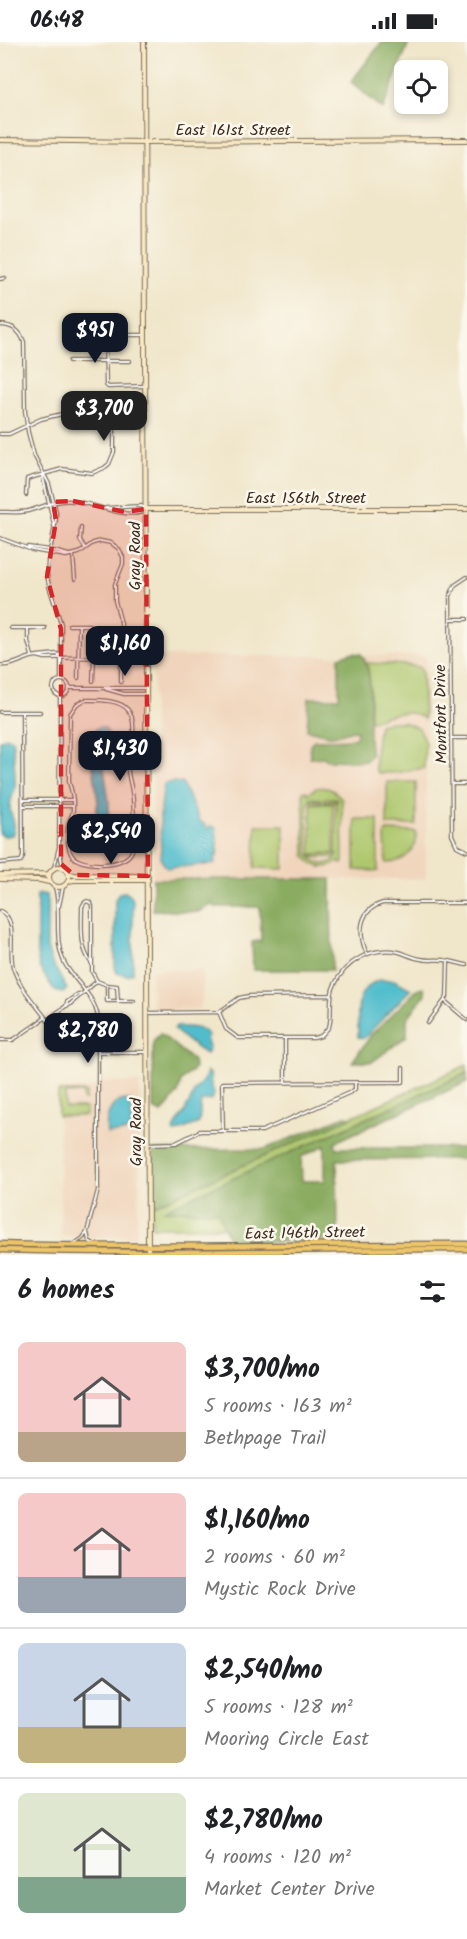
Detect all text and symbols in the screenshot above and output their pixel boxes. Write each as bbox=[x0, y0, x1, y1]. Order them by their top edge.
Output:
text: 06:48 bbox=[30, 4, 84, 39]
map controls bbox=[394, 60, 448, 114]
button: locate bbox=[394, 60, 448, 114]
street label: East 161st Street bbox=[175, 118, 291, 143]
pin: $951 bbox=[59, 313, 131, 364]
text: $951 bbox=[76, 316, 114, 348]
pin: $3,700 bbox=[55, 391, 153, 442]
text: $3,700 bbox=[75, 394, 133, 426]
street label: East 156th Street bbox=[246, 486, 367, 511]
street label: Gray Road bbox=[123, 521, 148, 590]
pin: $1,160 bbox=[76, 626, 174, 677]
text: $1,160 bbox=[100, 629, 150, 661]
street label: Montfort Drive bbox=[428, 664, 455, 764]
pin: $1,430 bbox=[71, 731, 169, 782]
text: $1,430 bbox=[92, 734, 148, 766]
pin: $2,540 bbox=[62, 814, 160, 865]
text: $2,540 bbox=[81, 817, 141, 849]
pin: $2,780 bbox=[39, 1013, 137, 1064]
text: $2,780 bbox=[58, 1016, 118, 1048]
street label: Gray Road bbox=[124, 1097, 149, 1166]
street label: East 146th Street bbox=[244, 1220, 366, 1247]
text: 6 homes bbox=[18, 1270, 115, 1312]
icon: filters bbox=[416, 1275, 449, 1308]
text: $3,700/mo bbox=[204, 1349, 320, 1391]
icon: home bbox=[66, 1366, 138, 1438]
text: 5 rooms · 163 m² bbox=[204, 1391, 352, 1423]
text: Bethpage Trail bbox=[204, 1423, 326, 1455]
text: $1,160/mo bbox=[204, 1500, 310, 1542]
icon: home bbox=[66, 1517, 138, 1589]
text: 2 rooms · 60 m² bbox=[204, 1542, 345, 1574]
text: Mystic Rock Drive bbox=[204, 1574, 356, 1606]
text: $2,540/mo bbox=[204, 1650, 323, 1692]
icon: home bbox=[66, 1667, 138, 1739]
text: 5 rooms · 128 m² bbox=[204, 1692, 353, 1724]
text: Mooring Circle East bbox=[204, 1724, 369, 1756]
text: $2,780/mo bbox=[204, 1800, 323, 1842]
icon: home bbox=[66, 1817, 138, 1889]
text: 4 rooms · 120 m² bbox=[204, 1842, 351, 1874]
text: Market Center Drive bbox=[204, 1874, 375, 1906]

